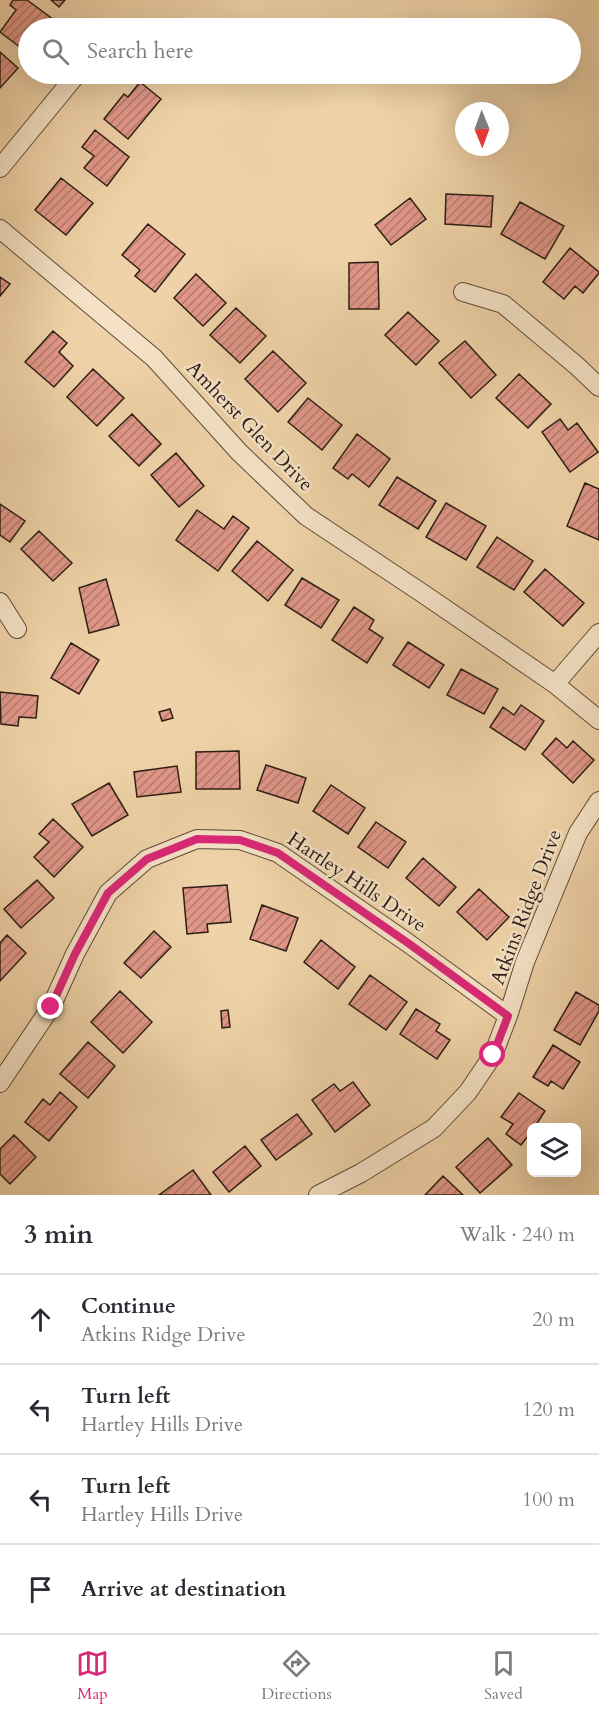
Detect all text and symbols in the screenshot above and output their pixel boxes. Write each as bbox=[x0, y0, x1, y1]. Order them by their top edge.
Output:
search box bbox=[18, 18, 581, 84]
icon: search bbox=[39, 35, 72, 68]
text: Search here bbox=[87, 36, 194, 66]
north arrow bbox=[455, 102, 509, 156]
street label: Amherst Glen Drive bbox=[181, 355, 319, 497]
street label: Atkins Ridge Drive bbox=[484, 825, 568, 989]
street label: Hartley Hills Drive bbox=[282, 826, 432, 938]
route end bbox=[37, 993, 63, 1019]
route start bbox=[479, 1041, 505, 1067]
map controls bbox=[527, 1123, 581, 1177]
button: layers bbox=[527, 1123, 581, 1177]
text: 3 min bbox=[24, 1217, 93, 1252]
text: Walk · 240 m bbox=[460, 1221, 575, 1248]
text: Continue bbox=[81, 1291, 176, 1321]
icon: ahead bbox=[24, 1303, 57, 1336]
text: 20 m bbox=[532, 1306, 575, 1333]
text: Atkins Ridge Drive bbox=[81, 1321, 245, 1348]
text: Turn left bbox=[81, 1381, 170, 1411]
icon: left bbox=[24, 1393, 57, 1426]
text: 120 m bbox=[522, 1396, 575, 1423]
text: Hartley Hills Drive bbox=[81, 1411, 243, 1438]
text: Turn left bbox=[81, 1471, 170, 1501]
icon: left bbox=[24, 1483, 57, 1516]
text: 100 m bbox=[522, 1486, 575, 1513]
text: Hartley Hills Drive bbox=[81, 1501, 243, 1528]
icon: arrive bbox=[24, 1573, 57, 1606]
text: Arrive at destination bbox=[81, 1574, 286, 1604]
tab: Map bbox=[76, 1647, 109, 1705]
tab: Directions bbox=[261, 1647, 332, 1705]
tab: Saved bbox=[484, 1647, 523, 1705]

